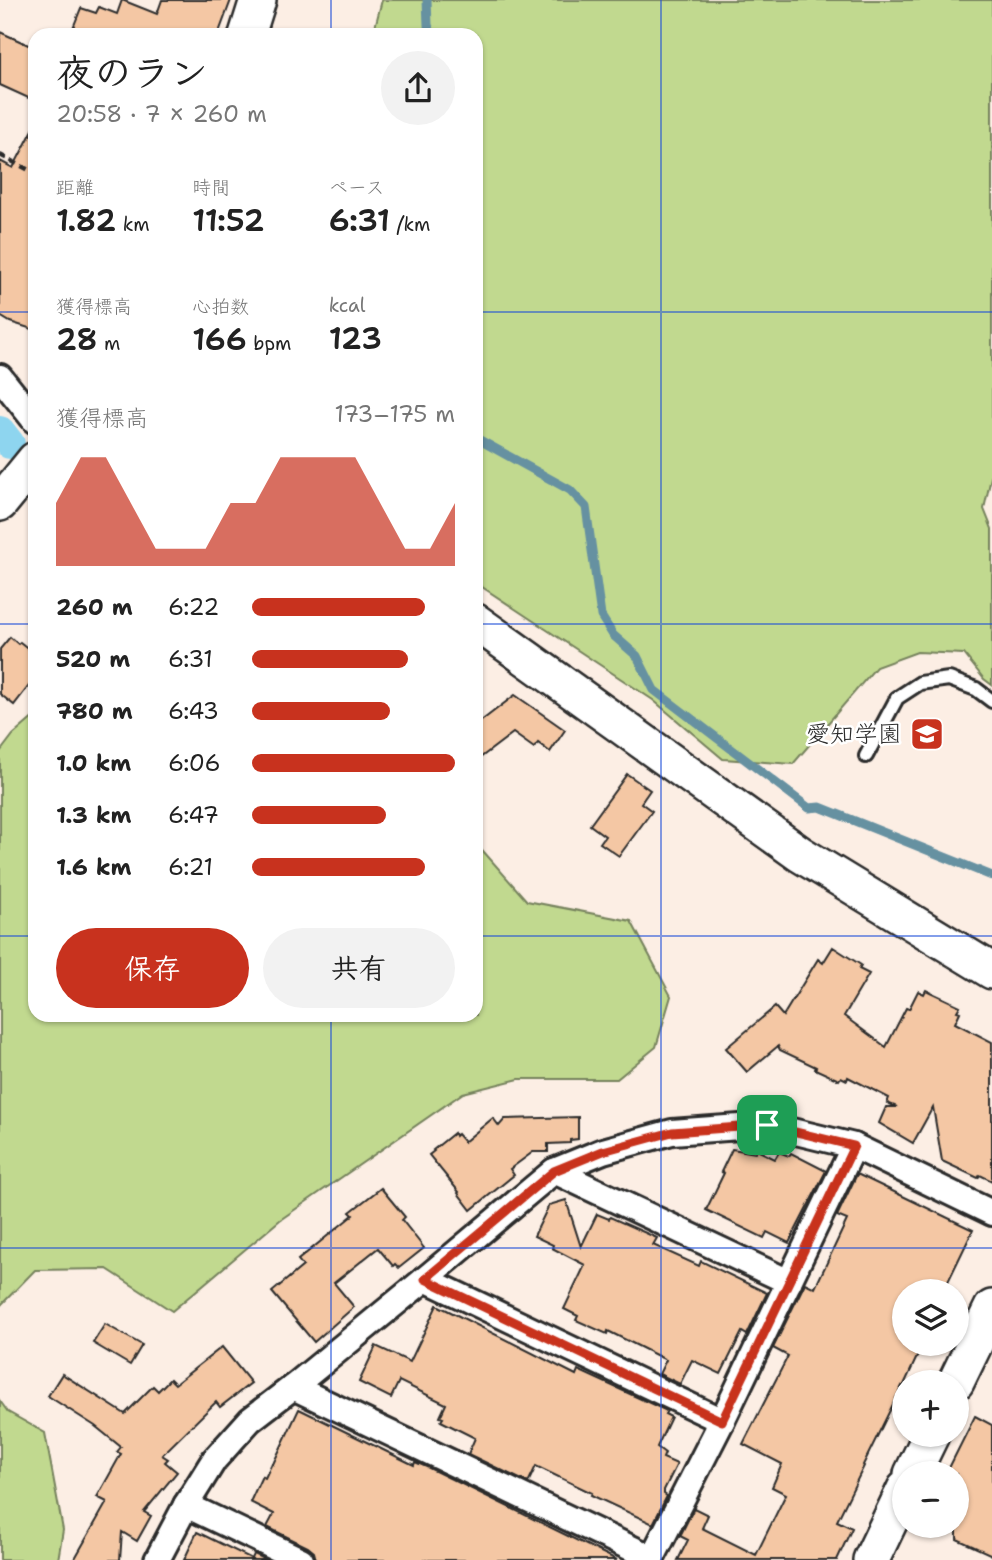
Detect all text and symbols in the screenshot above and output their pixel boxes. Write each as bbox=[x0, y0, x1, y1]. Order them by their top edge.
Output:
text: 夜のラン bbox=[56, 47, 208, 98]
button: share bbox=[381, 51, 455, 125]
text: 20:58 · 7 × 260 m bbox=[56, 99, 267, 129]
text: 距離 bbox=[56, 175, 94, 200]
text: 時間 bbox=[192, 175, 230, 200]
text: ペース bbox=[329, 175, 385, 200]
text: 1.82 bbox=[56, 200, 116, 241]
text: 11:52 bbox=[192, 200, 264, 241]
text: 6:31 bbox=[329, 200, 390, 241]
text: km bbox=[116, 212, 150, 237]
text: /km bbox=[390, 212, 430, 237]
text: kcal bbox=[329, 293, 366, 318]
text: 獲得標高 bbox=[56, 294, 132, 319]
text: 心拍数 bbox=[192, 294, 249, 319]
text: 123 bbox=[329, 318, 382, 359]
text: 28 bbox=[56, 319, 98, 360]
text: 166 bbox=[192, 319, 247, 360]
text: m bbox=[98, 331, 120, 356]
text: bpm bbox=[247, 331, 291, 356]
text: 173–175 m bbox=[334, 399, 455, 429]
text: 獲得標高 bbox=[56, 403, 148, 433]
text: 260 m bbox=[56, 592, 133, 622]
text: 6:22 bbox=[168, 592, 219, 622]
text: 520 m bbox=[56, 644, 130, 674]
text: 6:31 bbox=[168, 644, 213, 674]
text: 780 m bbox=[56, 696, 133, 726]
text: 6:43 bbox=[168, 696, 219, 726]
school or university icon: 愛知学園 bbox=[908, 715, 946, 753]
place label: 愛知学園 bbox=[806, 718, 902, 750]
text: 1.0 km bbox=[56, 748, 131, 778]
text: 6:06 bbox=[168, 748, 221, 778]
text: 1.3 km bbox=[56, 800, 131, 830]
text: 6:47 bbox=[168, 800, 219, 830]
text: 1.6 km bbox=[56, 852, 131, 882]
text: 6:21 bbox=[168, 852, 213, 882]
button: 保存 bbox=[56, 928, 249, 1008]
button: 共有 bbox=[263, 928, 455, 1008]
pin bbox=[737, 1095, 797, 1155]
icon: arrive bbox=[748, 1106, 786, 1144]
map controls bbox=[892, 1279, 969, 1538]
button: layers bbox=[892, 1279, 969, 1356]
button: + bbox=[892, 1370, 969, 1447]
button: − bbox=[892, 1461, 969, 1538]

